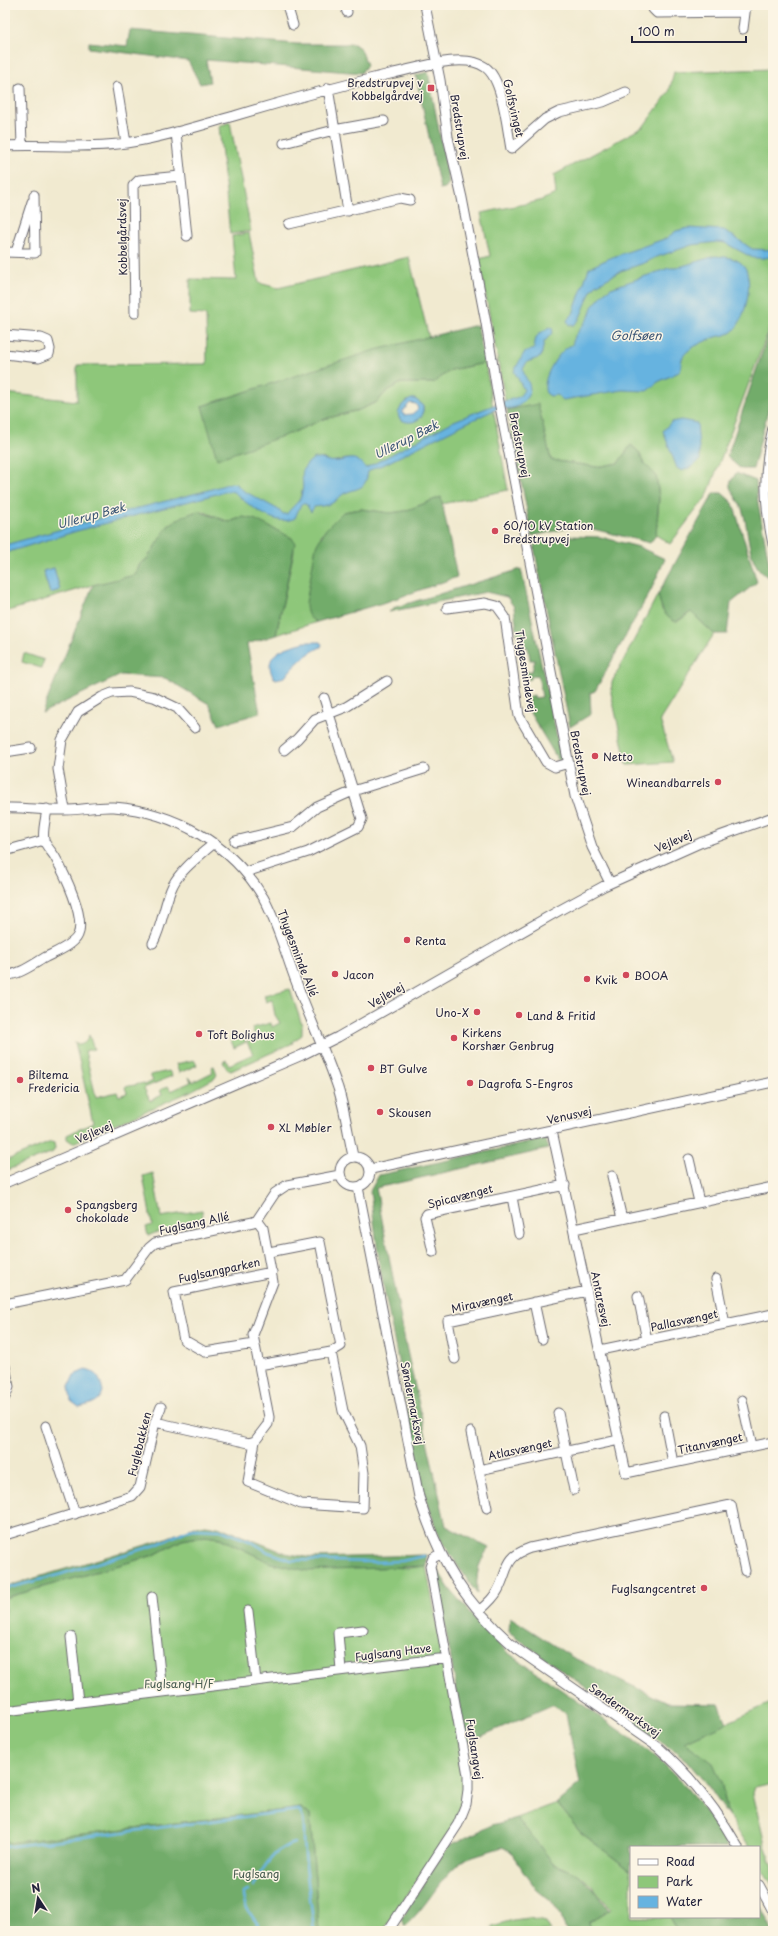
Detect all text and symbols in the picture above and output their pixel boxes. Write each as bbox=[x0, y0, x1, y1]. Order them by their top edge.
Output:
scale bar bbox=[632, 18, 746, 44]
text: 100 m bbox=[638, 22, 675, 40]
place label: Bredstrupvej v Kobbelgårdvej bbox=[347, 74, 423, 104]
street label: Golfsvinget bbox=[499, 77, 529, 139]
marker: Bredstrupvej v Kobbelgårdvej bbox=[426, 83, 436, 93]
street label: Bredstrupvej bbox=[446, 93, 474, 161]
street label: Kobbelgårdsvej bbox=[113, 198, 131, 276]
water label: Golfsøen bbox=[611, 326, 662, 344]
street label: Bredstrupvej bbox=[505, 411, 535, 479]
water label: Ullerup Bæk bbox=[371, 415, 442, 463]
water label: Ullerup Bæk bbox=[55, 497, 128, 533]
place label: 60/10 kV Station Bredstrupvej bbox=[503, 517, 594, 547]
marker: 60/10 kV Station Bredstrupvej bbox=[490, 526, 500, 536]
street label: Thygesmindevej bbox=[511, 629, 541, 713]
street label: Bredstrupvej bbox=[566, 729, 596, 797]
place label: Netto bbox=[603, 748, 633, 765]
marker: Netto bbox=[590, 751, 600, 761]
place label: Wineandbarrels bbox=[626, 774, 710, 791]
marker: Wineandbarrels bbox=[713, 777, 723, 787]
street label: Vejlevej bbox=[652, 826, 694, 856]
street label: Thygesminde Allé bbox=[274, 907, 322, 999]
place label: Renta bbox=[415, 932, 446, 949]
marker: Renta bbox=[402, 935, 412, 945]
place label: Jacon bbox=[343, 966, 374, 983]
place label: BOOA bbox=[634, 967, 669, 984]
marker: Jacon bbox=[330, 969, 340, 979]
marker: BOOA bbox=[621, 970, 631, 980]
place label: Kvik bbox=[595, 971, 618, 988]
marker: Kvik bbox=[582, 974, 592, 984]
street label: Vejlevej bbox=[365, 978, 407, 1012]
place label: Uno-X bbox=[435, 1004, 470, 1021]
marker: Uno-X bbox=[472, 1007, 482, 1017]
place label: Land & Fritid bbox=[527, 1007, 596, 1024]
marker: Land & Fritid bbox=[514, 1010, 524, 1020]
place label: Kirkens Korshær Genbrug bbox=[462, 1024, 554, 1054]
place label: Toft Bolighus bbox=[207, 1026, 275, 1043]
marker: Toft Bolighus bbox=[194, 1029, 204, 1039]
marker: Kirkens Korshær Genbrug bbox=[449, 1033, 459, 1043]
place label: BT Gulve bbox=[379, 1060, 427, 1077]
marker: BT Gulve bbox=[366, 1063, 376, 1073]
place label: Biltema Fredericia bbox=[28, 1066, 80, 1096]
marker: Biltema Fredericia bbox=[15, 1075, 25, 1085]
place label: Dagrofa S-Engros bbox=[478, 1075, 573, 1092]
marker: Dagrofa S-Engros bbox=[465, 1078, 475, 1088]
street label: Venusvej bbox=[545, 1102, 593, 1128]
place label: Skousen bbox=[388, 1104, 431, 1121]
marker: Skousen bbox=[375, 1107, 385, 1117]
street label: Vejlevej bbox=[73, 1117, 115, 1147]
place label: XL Møbler bbox=[279, 1119, 332, 1136]
marker: XL Møbler bbox=[266, 1122, 276, 1132]
street label: Spicavænget bbox=[425, 1180, 495, 1212]
place label: Spangsberg chokolade bbox=[76, 1196, 137, 1226]
marker: Spangsberg chokolade bbox=[63, 1205, 73, 1215]
street label: Fuglsang Allé bbox=[157, 1207, 231, 1239]
street label: Fuglsangparken bbox=[176, 1253, 262, 1287]
street label: Antaresvej bbox=[587, 1270, 615, 1328]
street label: Miravænget bbox=[450, 1287, 515, 1317]
street label: Pallasvænget bbox=[649, 1304, 720, 1335]
street label: Søndermarksvej bbox=[397, 1360, 429, 1446]
street label: Fuglebakken bbox=[123, 1410, 155, 1478]
street label: Titanvænget bbox=[676, 1428, 745, 1458]
street label: Atlasvænget bbox=[486, 1434, 554, 1464]
place label: Fuglsangcentret bbox=[611, 1580, 697, 1597]
marker: Fuglsangcentret bbox=[699, 1583, 709, 1593]
street label: Fuglsang Have bbox=[354, 1639, 432, 1665]
park label: Fuglsang H/F bbox=[144, 1675, 214, 1692]
street label: Søndermarksvej bbox=[586, 1679, 664, 1741]
street label: Fuglsangvej bbox=[462, 1717, 488, 1781]
legend bbox=[630, 1846, 760, 1918]
text: Road bbox=[666, 1852, 695, 1870]
park label: Fuglsang bbox=[233, 1865, 279, 1882]
text: Park bbox=[666, 1872, 693, 1890]
north arrow bbox=[18, 1878, 58, 1918]
text: N bbox=[30, 1878, 42, 1897]
text: Water bbox=[666, 1892, 703, 1910]

